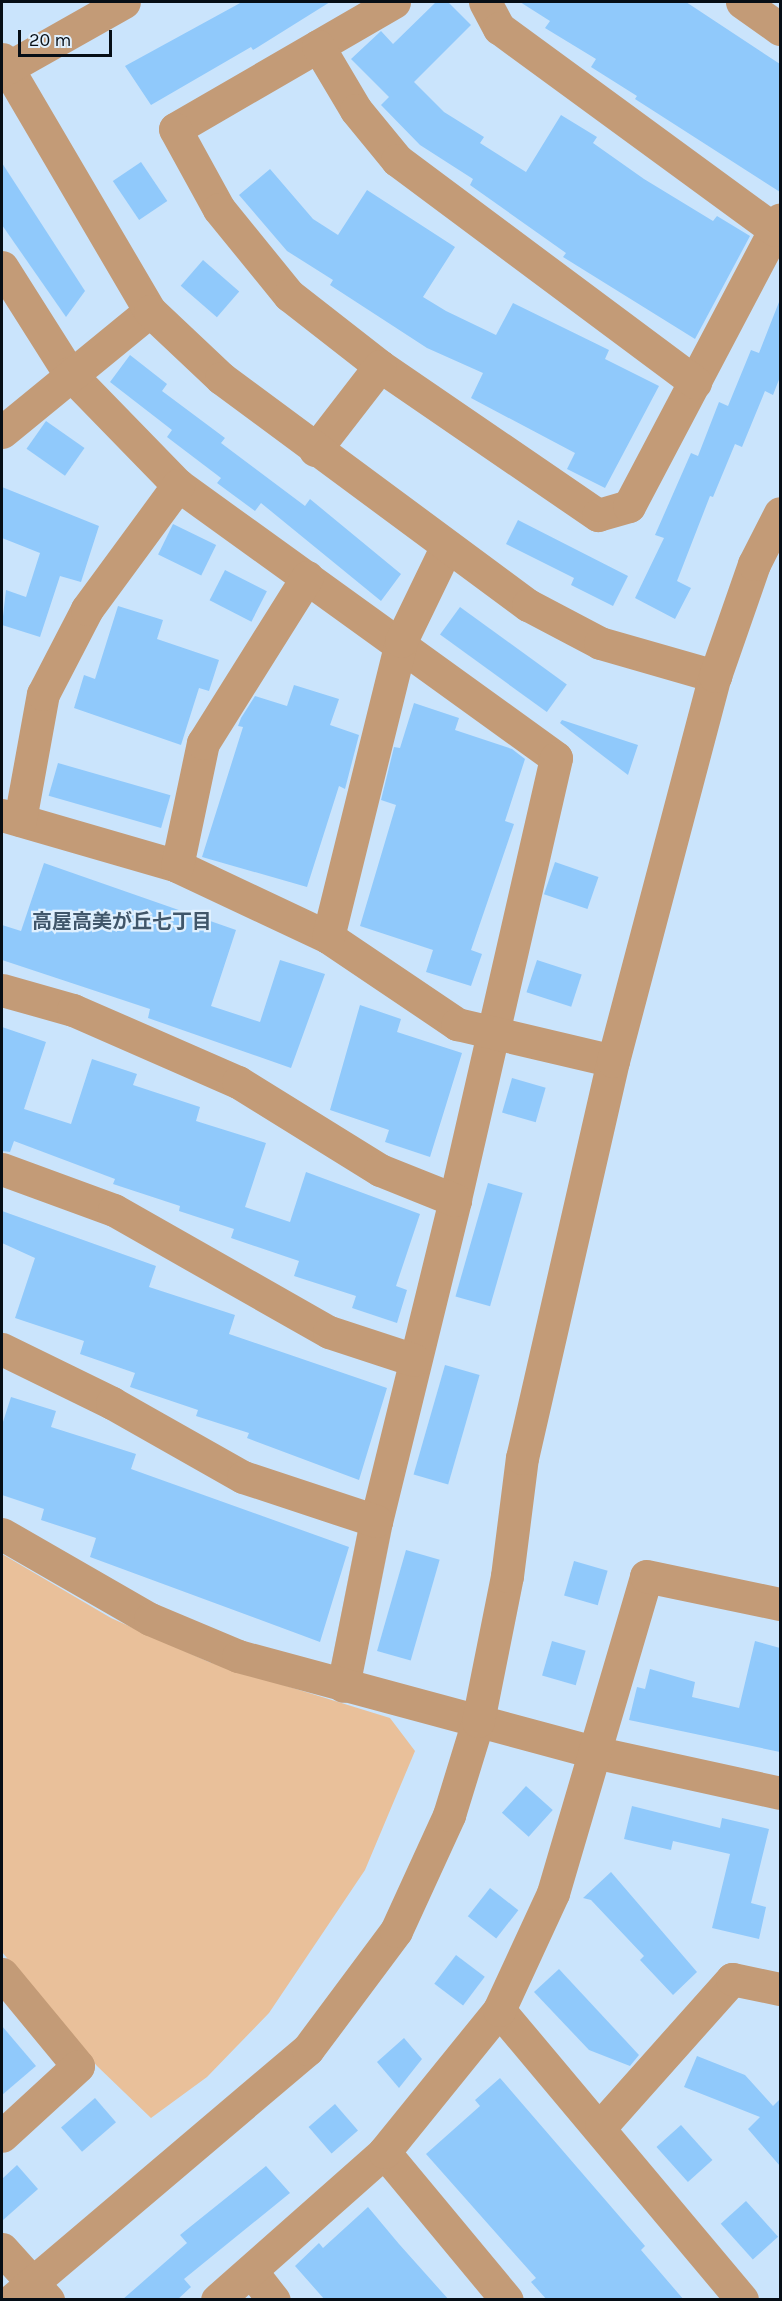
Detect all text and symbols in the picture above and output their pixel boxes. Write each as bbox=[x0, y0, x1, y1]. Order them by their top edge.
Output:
scale bar bbox=[21, 18, 116, 56]
text: 20 m bbox=[29, 29, 71, 51]
district label: 高屋高美が丘七丁目 bbox=[32, 909, 212, 933]

